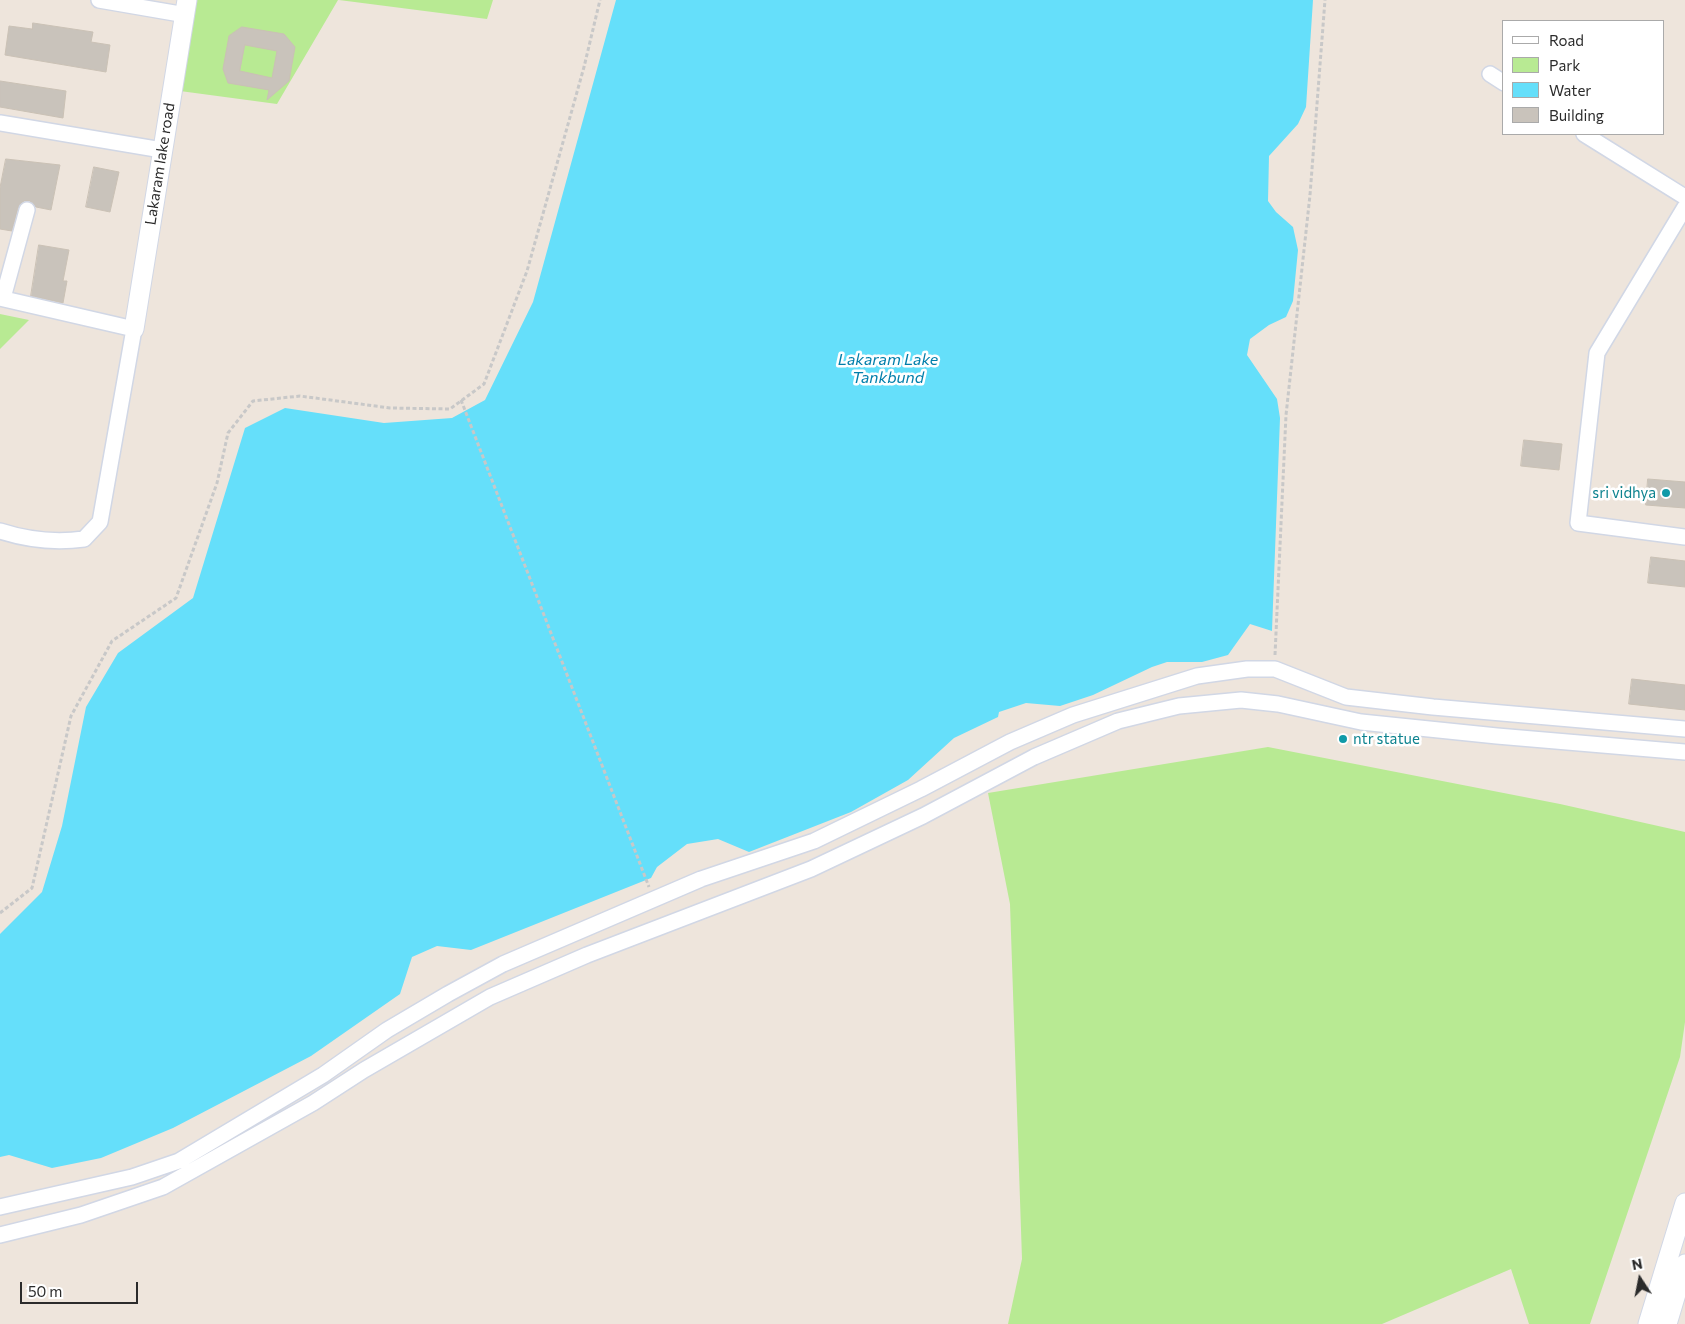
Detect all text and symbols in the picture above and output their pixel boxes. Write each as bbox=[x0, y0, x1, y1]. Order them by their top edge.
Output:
legend bbox=[1502, 20, 1665, 135]
text: Road bbox=[1549, 31, 1584, 49]
text: Park bbox=[1549, 56, 1580, 74]
text: Water bbox=[1549, 81, 1591, 99]
street label: Lakaram lake road bbox=[141, 102, 179, 226]
text: Building bbox=[1549, 106, 1604, 124]
water label: Lakaram Lake Tankbund bbox=[838, 350, 938, 388]
place label: sri vidhya bbox=[1592, 484, 1656, 502]
marker: sri vidhya bbox=[1660, 487, 1672, 499]
place label: ntr statue bbox=[1353, 730, 1420, 748]
marker: ntr statue bbox=[1337, 733, 1349, 745]
north arrow bbox=[1615, 1254, 1665, 1304]
text: N bbox=[1630, 1254, 1644, 1273]
scale bar bbox=[22, 1272, 140, 1304]
text: 50 m bbox=[28, 1282, 62, 1300]

